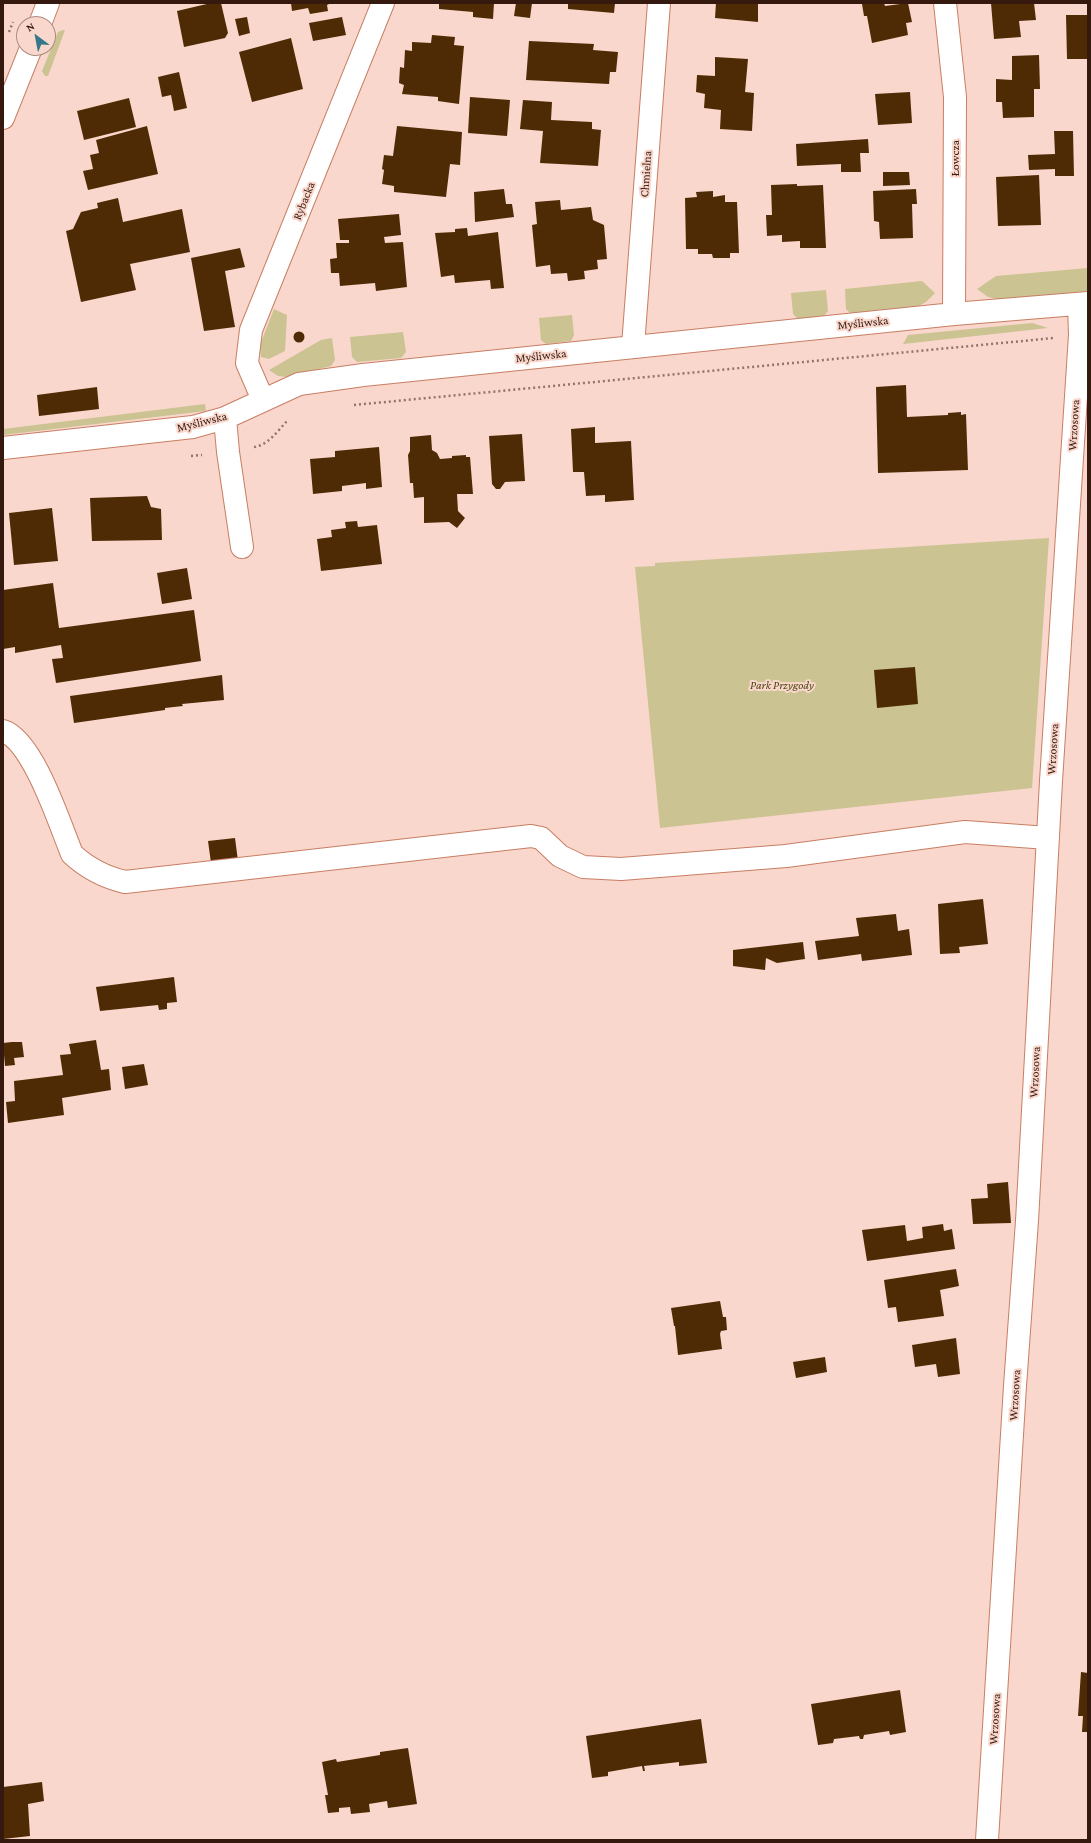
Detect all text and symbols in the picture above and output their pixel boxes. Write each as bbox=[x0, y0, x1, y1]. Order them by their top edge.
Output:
north arrow bbox=[16, 16, 56, 56]
text: N bbox=[24, 20, 37, 34]
street label: Łowcza bbox=[948, 140, 962, 176]
street label: Chmielna bbox=[637, 150, 655, 198]
street label: Rybacka bbox=[290, 180, 318, 222]
street label: Myśliwska bbox=[837, 313, 889, 333]
street label: Myśliwska bbox=[515, 346, 567, 366]
street label: Wrzosowa bbox=[1065, 399, 1083, 451]
street label: Myśliwska bbox=[175, 409, 229, 435]
park label: Park Przygody bbox=[750, 678, 814, 692]
street label: Wrzosowa bbox=[1044, 723, 1062, 775]
street label: Wrzosowa bbox=[1026, 1046, 1044, 1098]
street label: Wrzosowa bbox=[1006, 1369, 1024, 1421]
street label: Wrzosowa bbox=[986, 1693, 1004, 1745]

